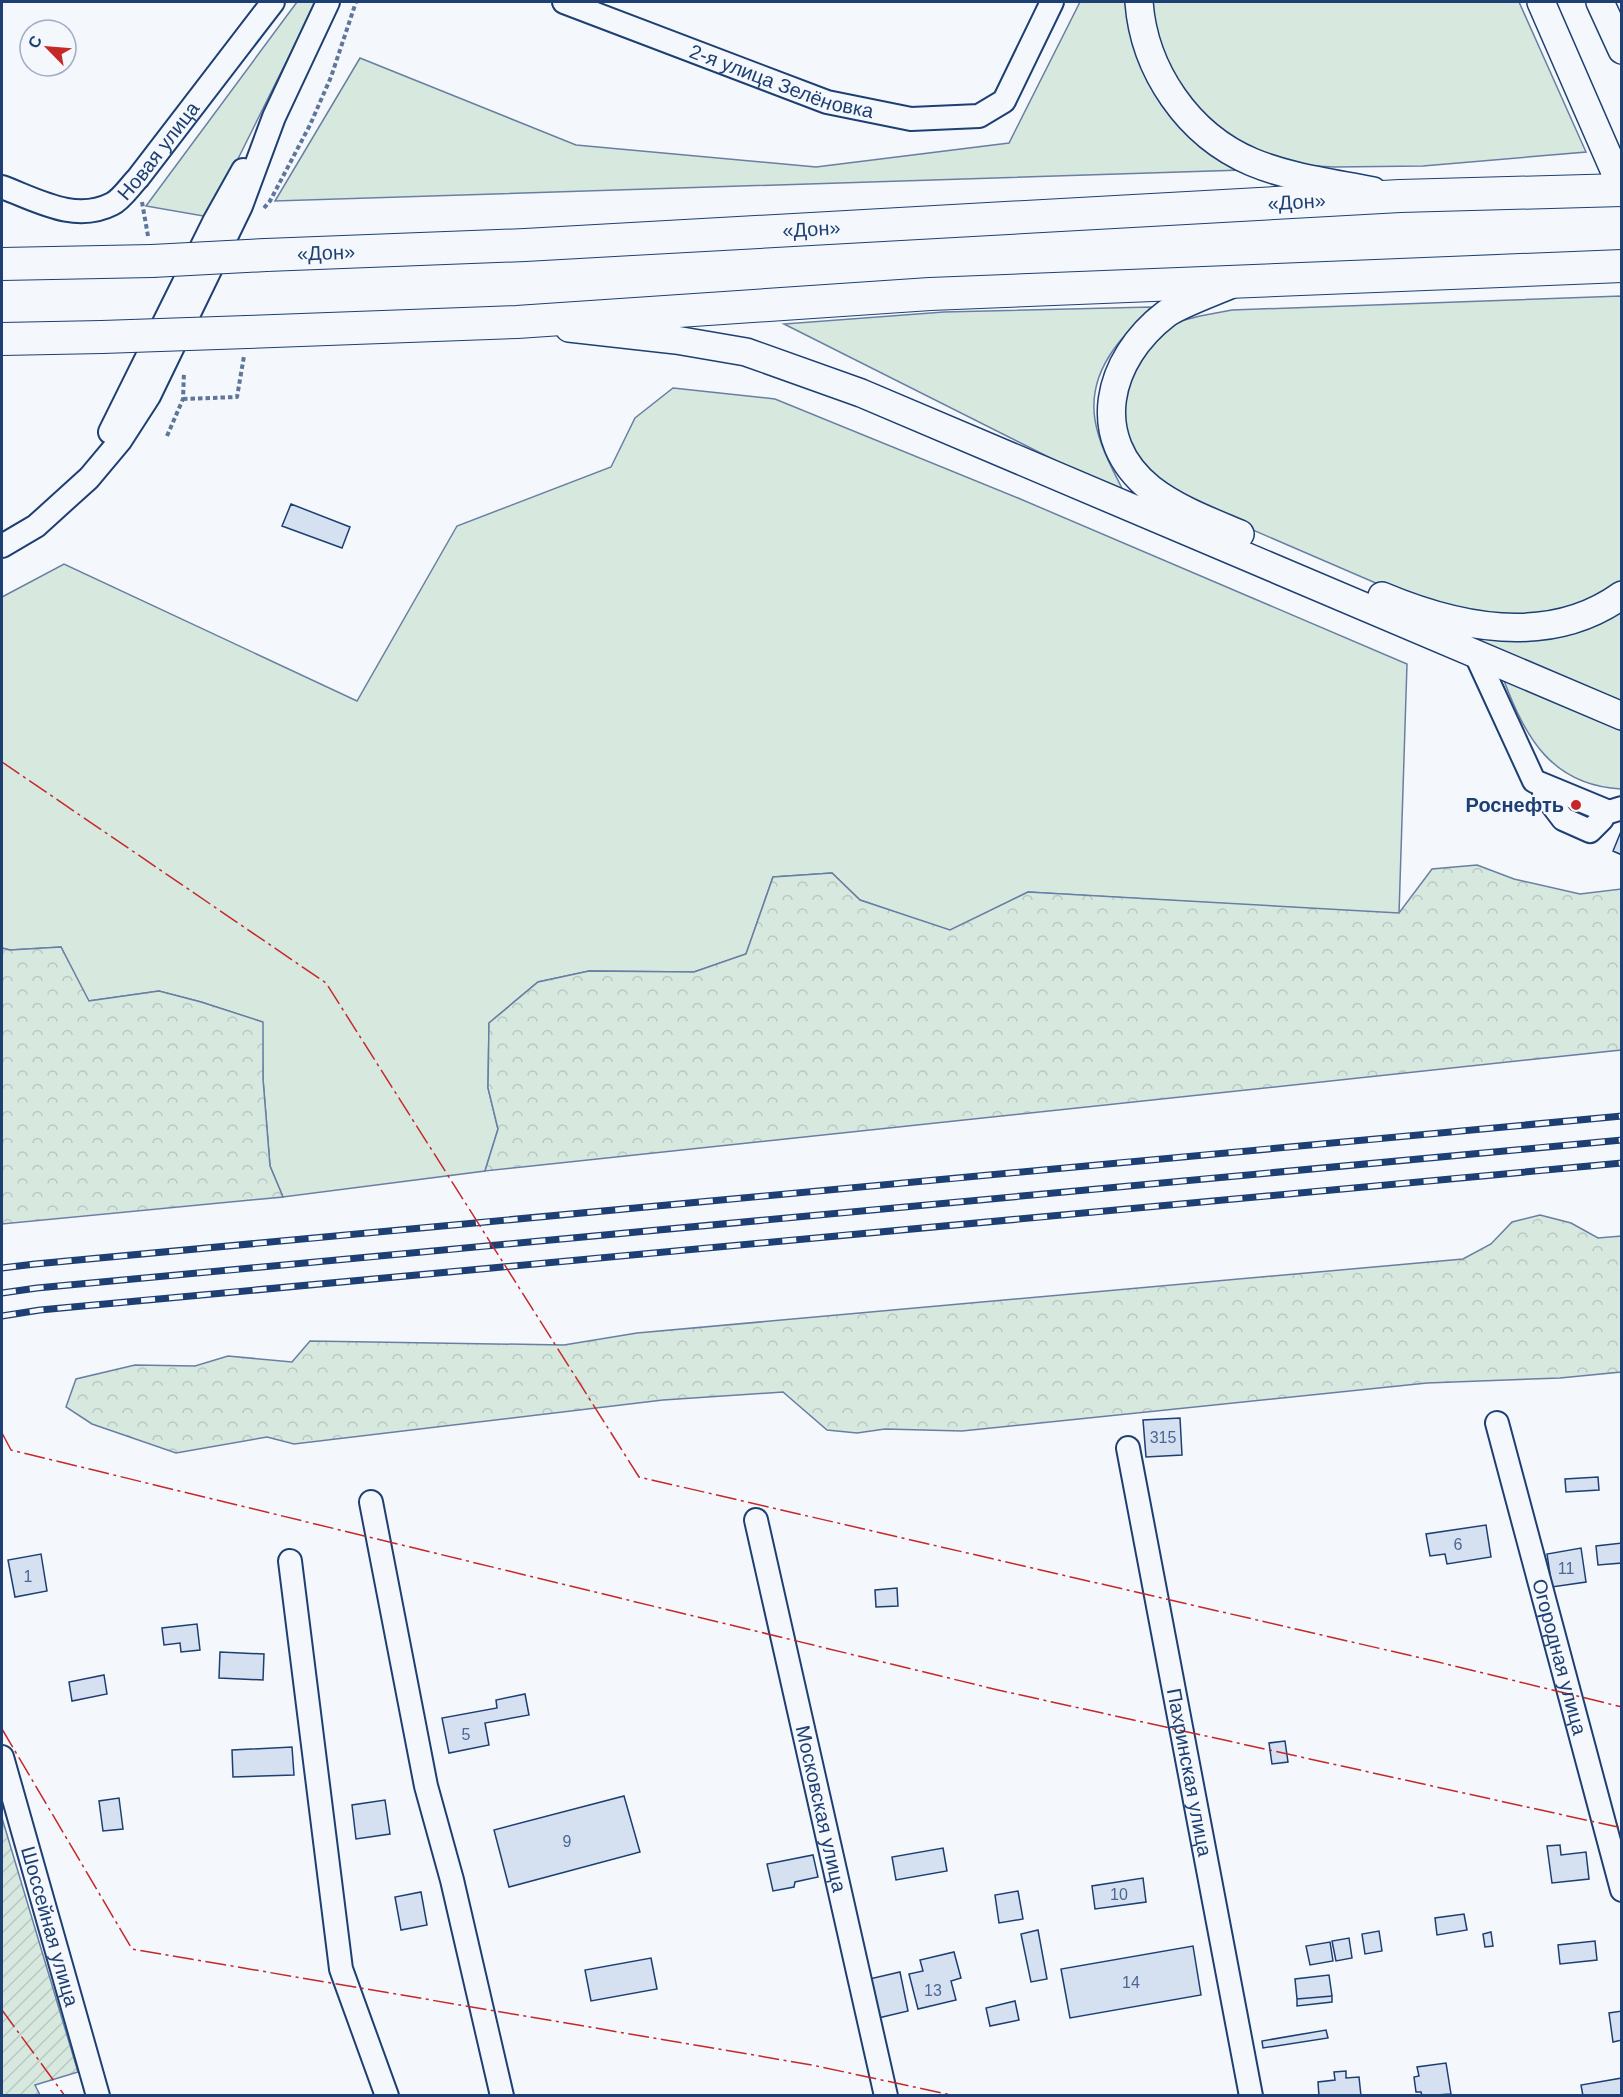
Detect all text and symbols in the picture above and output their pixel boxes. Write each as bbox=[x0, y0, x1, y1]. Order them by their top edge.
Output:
north arrow bbox=[18, 18, 78, 78]
text: С bbox=[25, 33, 45, 51]
street label: 2-я улица Зелёновка bbox=[687, 40, 876, 122]
street label: Новая улица bbox=[113, 97, 204, 204]
street label: «Дон» bbox=[1267, 189, 1326, 214]
street label: «Дон» bbox=[782, 216, 841, 242]
street label: «Дон» bbox=[296, 241, 355, 265]
place label: Роснефть bbox=[1466, 794, 1564, 816]
marker: Роснефть bbox=[1569, 798, 1583, 812]
house number: 315 bbox=[1150, 1429, 1176, 1446]
house number: 6 bbox=[1454, 1536, 1463, 1553]
house number: 11 bbox=[1558, 1560, 1574, 1577]
house number: 1 bbox=[24, 1568, 33, 1585]
street label: Огородная улица bbox=[1528, 1576, 1591, 1738]
street label: Пахринская улица bbox=[1163, 1686, 1216, 1859]
street label: Московская улица bbox=[792, 1723, 851, 1895]
house number: 5 bbox=[462, 1726, 471, 1743]
house number: 9 bbox=[563, 1833, 572, 1850]
street label: Шоссейная улица bbox=[17, 1844, 83, 2010]
house number: 10 bbox=[1110, 1886, 1128, 1903]
house number: 14 bbox=[1122, 1974, 1140, 1991]
house number: 13 bbox=[924, 1982, 942, 1999]

